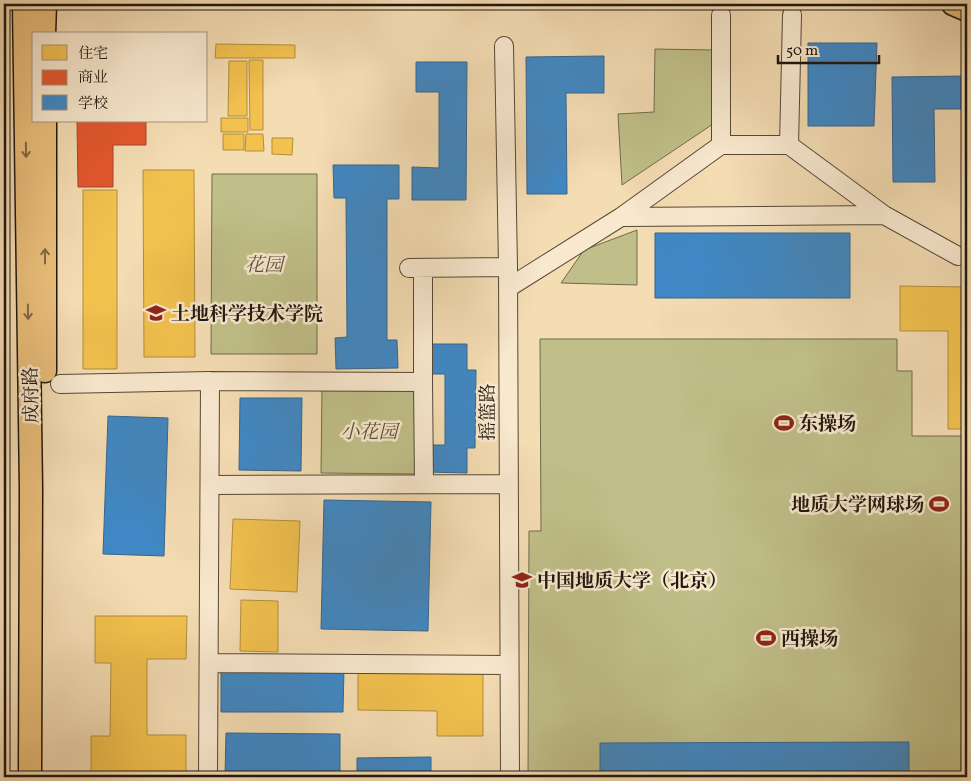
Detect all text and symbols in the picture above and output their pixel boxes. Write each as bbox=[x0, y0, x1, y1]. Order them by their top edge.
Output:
legend bbox=[32, 32, 208, 122]
scale bar bbox=[778, 32, 880, 64]
text: 50 m bbox=[786, 41, 818, 62]
text: 住宅 bbox=[78, 44, 108, 65]
text: 商业 bbox=[78, 68, 108, 89]
text: 学校 bbox=[78, 94, 108, 115]
one-way arrow bbox=[21, 141, 31, 157]
one-way arrow bbox=[40, 248, 50, 264]
park label: 花园 bbox=[245, 253, 286, 279]
school or university icon: 土地科学技术学院 bbox=[145, 302, 167, 324]
place label: 土地科学技术学院 bbox=[171, 302, 323, 328]
one-way arrow bbox=[24, 304, 33, 320]
street label: 成府路 bbox=[19, 366, 45, 424]
street label: 摇篮路 bbox=[476, 383, 502, 441]
sports icon: 东操场 bbox=[773, 412, 795, 434]
place label: 东操场 bbox=[799, 412, 856, 438]
park label: 小花园 bbox=[340, 420, 400, 446]
place label: 地质大学网球场 bbox=[791, 493, 924, 519]
sports icon: 地质大学网球场 bbox=[928, 493, 950, 515]
school or university icon: 中国地质大学（北京） bbox=[511, 569, 533, 591]
place label: 中国地质大学（北京） bbox=[537, 569, 727, 595]
sports icon: 西操场 bbox=[755, 627, 777, 649]
place label: 西操场 bbox=[781, 627, 838, 653]

